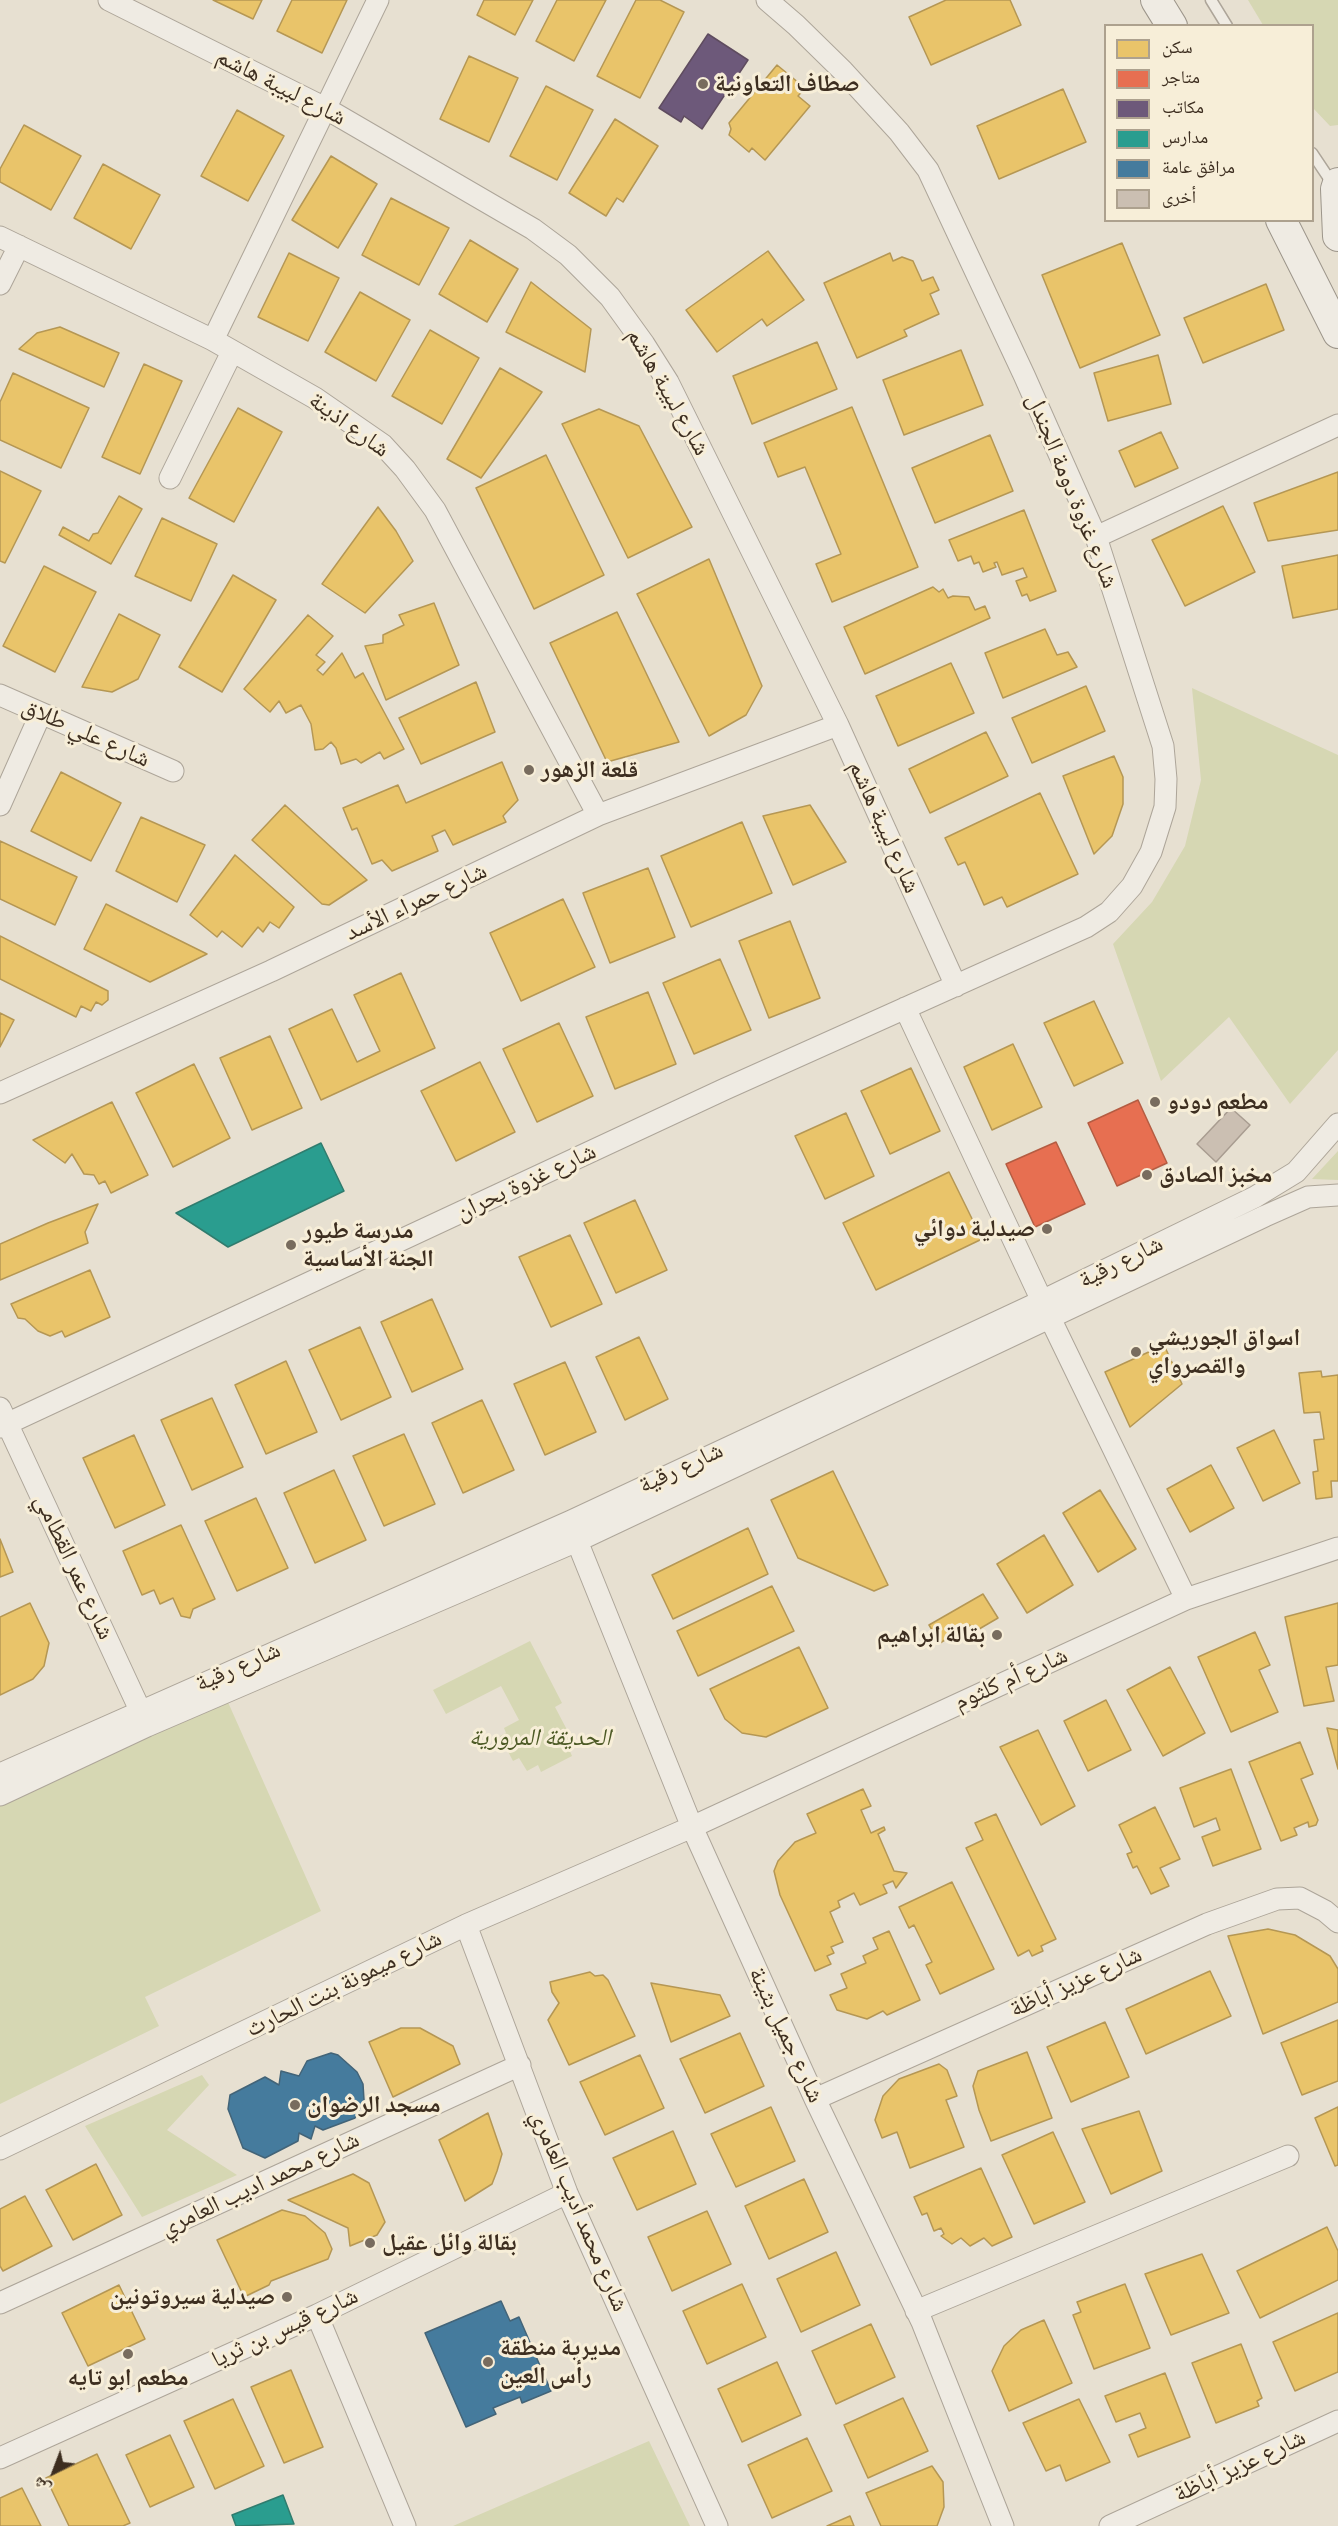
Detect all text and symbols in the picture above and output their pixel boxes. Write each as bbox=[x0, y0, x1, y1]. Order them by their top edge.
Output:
legend bbox=[1104, 24, 1314, 222]
text: سكن bbox=[1162, 36, 1193, 58]
street label: شارع لبيبة هاشم bbox=[211, 42, 351, 132]
text: متاجر bbox=[1162, 66, 1200, 88]
place label: صطاف التعاونية bbox=[715, 70, 859, 98]
marker: صطاف التعاونية bbox=[696, 77, 710, 91]
text: مكاتب bbox=[1162, 96, 1204, 118]
text: مدارس bbox=[1162, 126, 1208, 148]
text: مرافق عامة bbox=[1162, 156, 1235, 178]
text: أخرى bbox=[1162, 186, 1196, 208]
street label: شارع لبيبة هاشم bbox=[620, 323, 716, 461]
street label: شارع اذينة bbox=[303, 386, 395, 464]
street label: شارع غزوة دومة الجندل bbox=[1020, 390, 1124, 592]
street label: شارع علي طلاق bbox=[18, 692, 154, 774]
place label: قلعة الزهور bbox=[541, 756, 638, 784]
street label: شارع لبيبة هاشم bbox=[842, 756, 926, 898]
marker: قلعة الزهور bbox=[522, 763, 536, 777]
street label: شارع حمراء الأسد bbox=[341, 857, 491, 947]
place label: مطعم دودو bbox=[1167, 1088, 1269, 1116]
marker: مطعم دودو bbox=[1148, 1095, 1162, 1109]
street label: شارع غزوة بحران bbox=[451, 1137, 601, 1227]
place label: مخبز الصادق bbox=[1159, 1161, 1272, 1189]
marker: مخبز الصادق bbox=[1140, 1168, 1154, 1182]
place label: صيدلية دوائي bbox=[914, 1215, 1035, 1243]
place label: مدرسة طيور الجنة الأساسية bbox=[303, 1217, 434, 1273]
marker: صيدلية دوائي bbox=[1040, 1222, 1054, 1236]
street label: شارع رقية bbox=[1074, 1229, 1168, 1295]
marker: مدرسة طيور الجنة الأساسية bbox=[284, 1238, 298, 1252]
place label: اسواق الجوريشي والقصرواي bbox=[1148, 1324, 1300, 1380]
marker: اسواق الجوريشي والقصرواي bbox=[1129, 1345, 1143, 1359]
street label: شارع رقية bbox=[634, 1436, 728, 1500]
street label: شارع عمر القطامي bbox=[28, 1490, 120, 1644]
place label: بقالة ابراهيم bbox=[877, 1621, 985, 1649]
marker: بقالة ابراهيم bbox=[990, 1628, 1004, 1642]
street label: شارع رقية bbox=[191, 1636, 285, 1698]
street label: شارع أم كلثوم bbox=[950, 1641, 1072, 1717]
park label: الحديقة المرورية bbox=[469, 1724, 611, 1752]
street label: شارع ميمونة بنت الحارث bbox=[242, 1924, 446, 2044]
street label: شارع عزيز أباظة bbox=[1006, 1940, 1146, 2024]
street label: شارع جميل بثينة bbox=[742, 1963, 830, 2107]
place label: مسجد الرضوان bbox=[307, 2091, 441, 2119]
marker: مسجد الرضوان bbox=[288, 2098, 302, 2112]
street label: شارع محمد أديب العامري bbox=[524, 2106, 634, 2316]
street label: شارع محمد اديب العامري bbox=[156, 2125, 364, 2243]
place label: بقالة وائل عقيل bbox=[382, 2229, 517, 2257]
marker: بقالة وائل عقيل bbox=[363, 2236, 377, 2250]
street label: شارع قيس بن ثريا bbox=[207, 2282, 363, 2374]
place label: صيدلية سيروتونين bbox=[110, 2283, 275, 2311]
marker: صيدلية سيروتونين bbox=[280, 2290, 294, 2304]
place label: مديرية منطقة رأس العين bbox=[500, 2334, 621, 2390]
marker: مطعم ابو تايه bbox=[121, 2347, 135, 2361]
marker: مديرية منطقة رأس العين bbox=[481, 2355, 495, 2369]
place label: مطعم ابو تايه bbox=[67, 2364, 189, 2392]
street label: شارع عزيز أباظة bbox=[1170, 2423, 1310, 2509]
north arrow bbox=[24, 2442, 84, 2502]
text: ش bbox=[29, 2473, 54, 2498]

